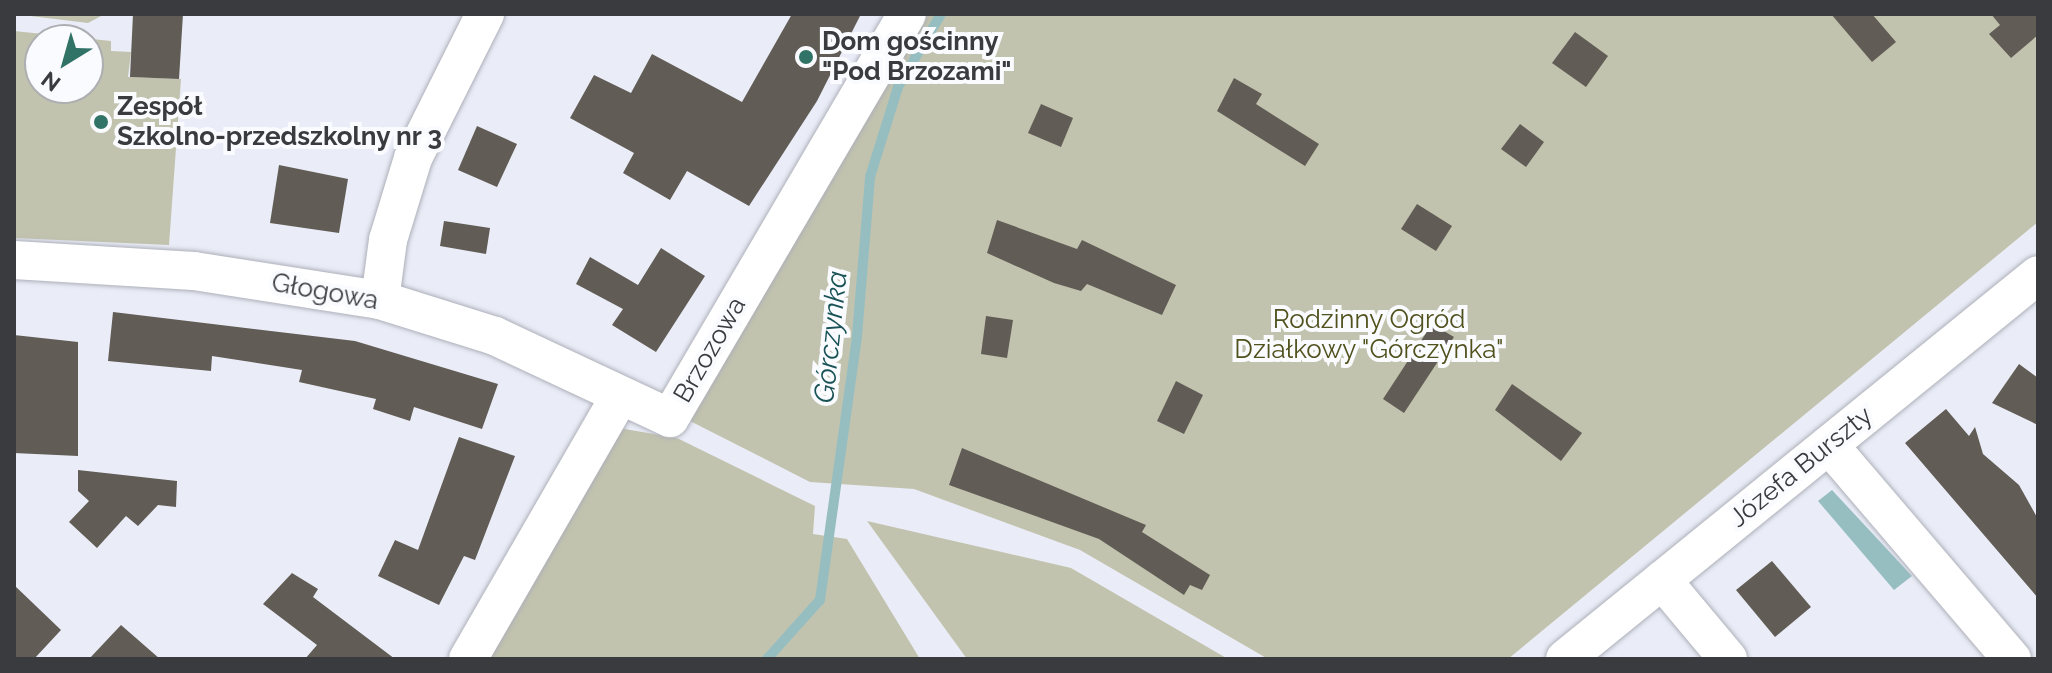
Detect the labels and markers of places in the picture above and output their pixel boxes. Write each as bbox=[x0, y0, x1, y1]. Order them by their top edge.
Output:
place label: Dom gościnny "Pod Brzozami" bbox=[822, 26, 1012, 88]
marker: Dom gościnny "Pod Brzozami" bbox=[797, 48, 815, 66]
place label: Zespół Szkolno-przedszkolny nr 3 bbox=[117, 91, 443, 152]
marker: Zespół Szkolno-przedszkolny nr 3 bbox=[92, 113, 110, 131]

